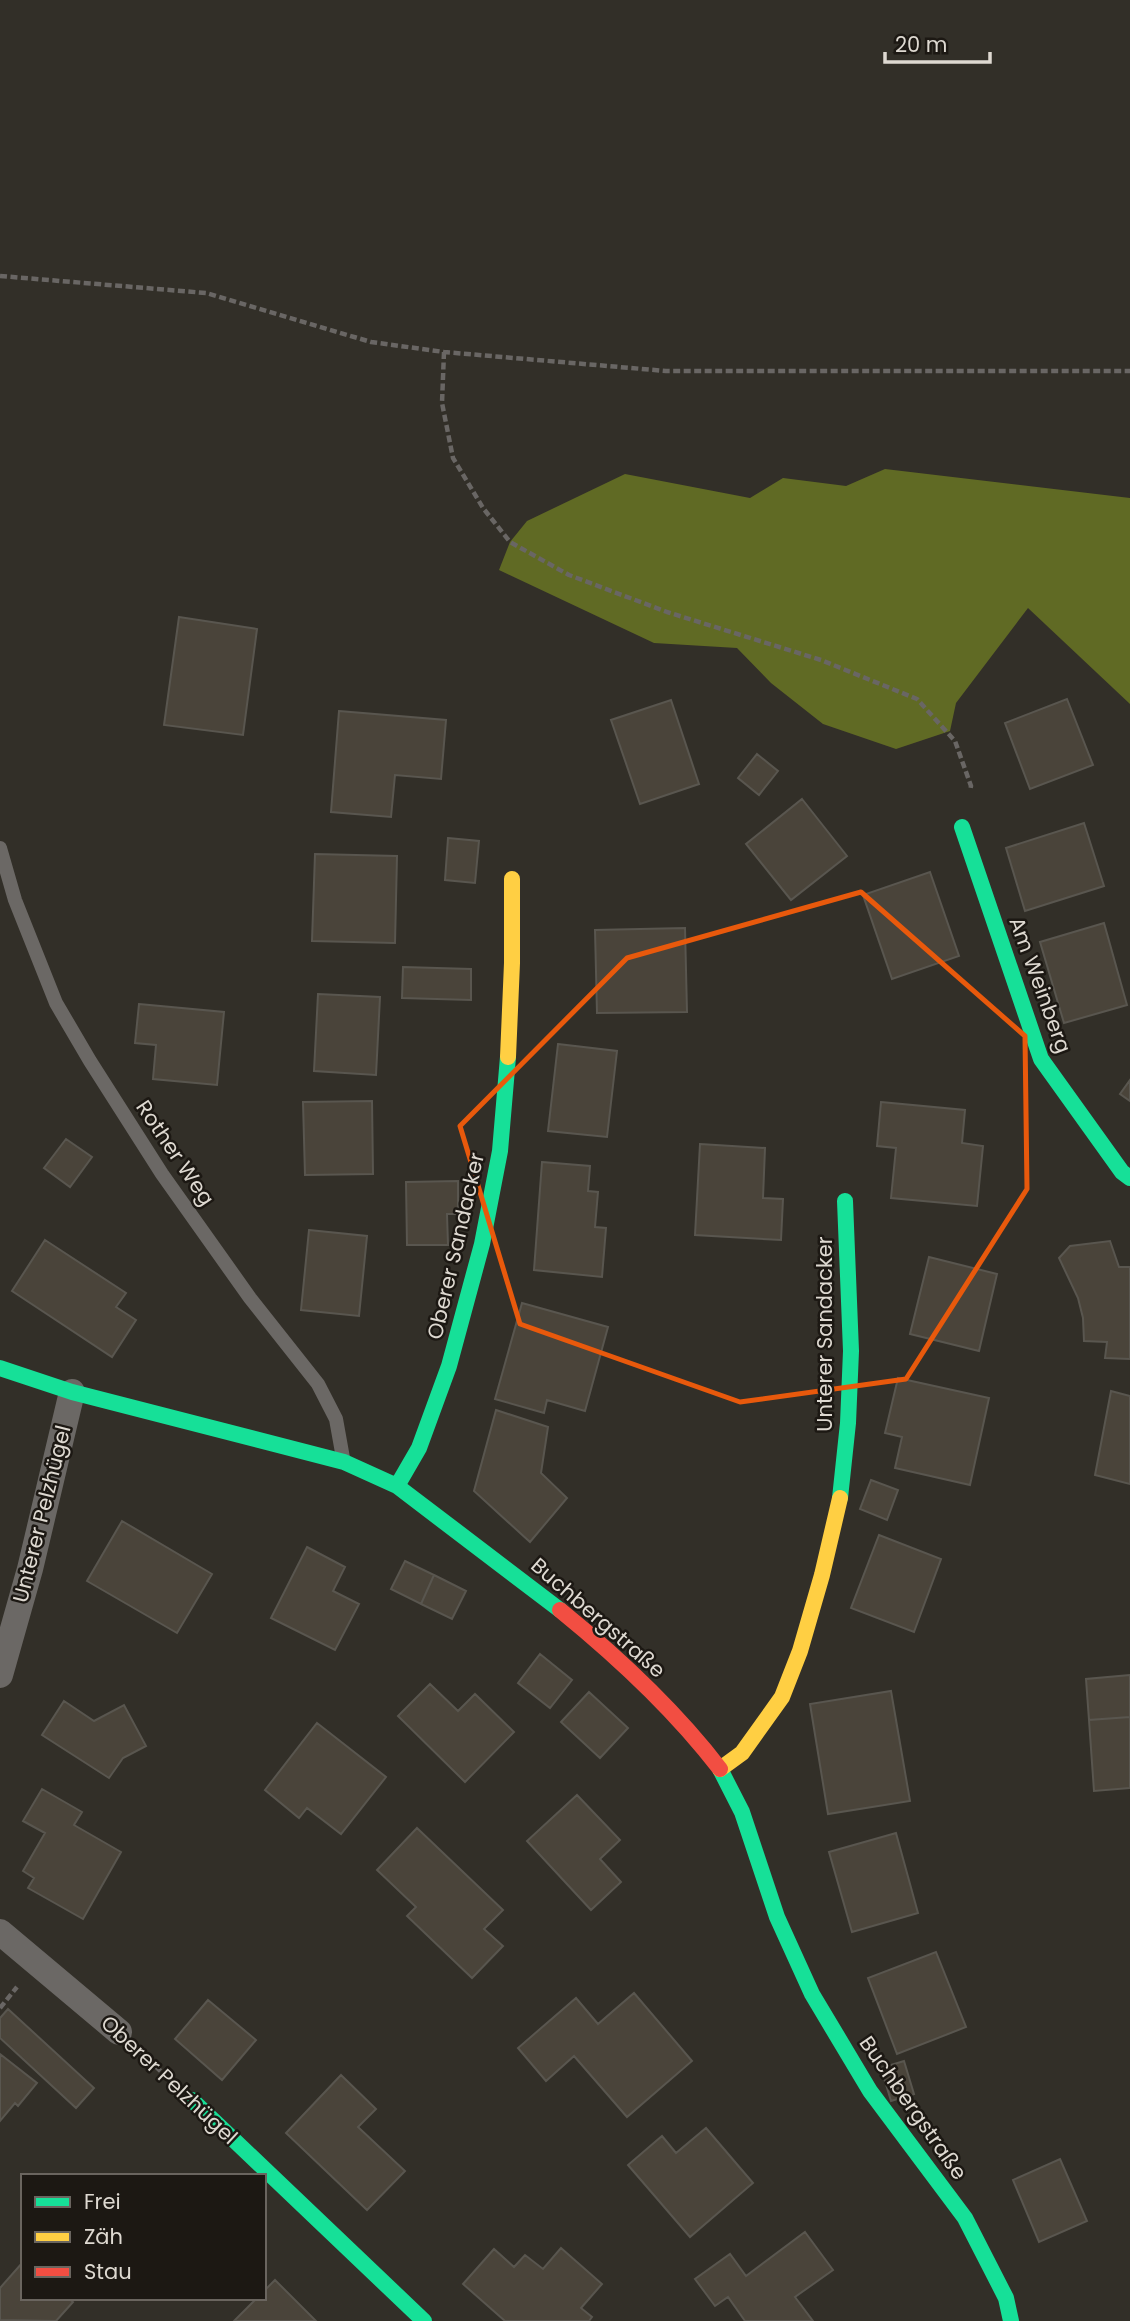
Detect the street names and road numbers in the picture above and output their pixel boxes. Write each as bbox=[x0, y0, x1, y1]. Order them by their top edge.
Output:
street label: Am Weinberg bbox=[1002, 913, 1079, 1057]
street label: Rother Weg bbox=[129, 1094, 221, 1211]
street label: Oberer Sandacker bbox=[420, 1150, 491, 1342]
street label: Unterer Sandacker bbox=[810, 1236, 839, 1432]
street label: Unterer Pelzhügel bbox=[5, 1422, 78, 1606]
street label: Buchbergstraße bbox=[525, 1551, 672, 1684]
street label: Oberer Pelzhügel bbox=[95, 2009, 244, 2151]
street label: Buchbergstraße bbox=[853, 2030, 974, 2186]

